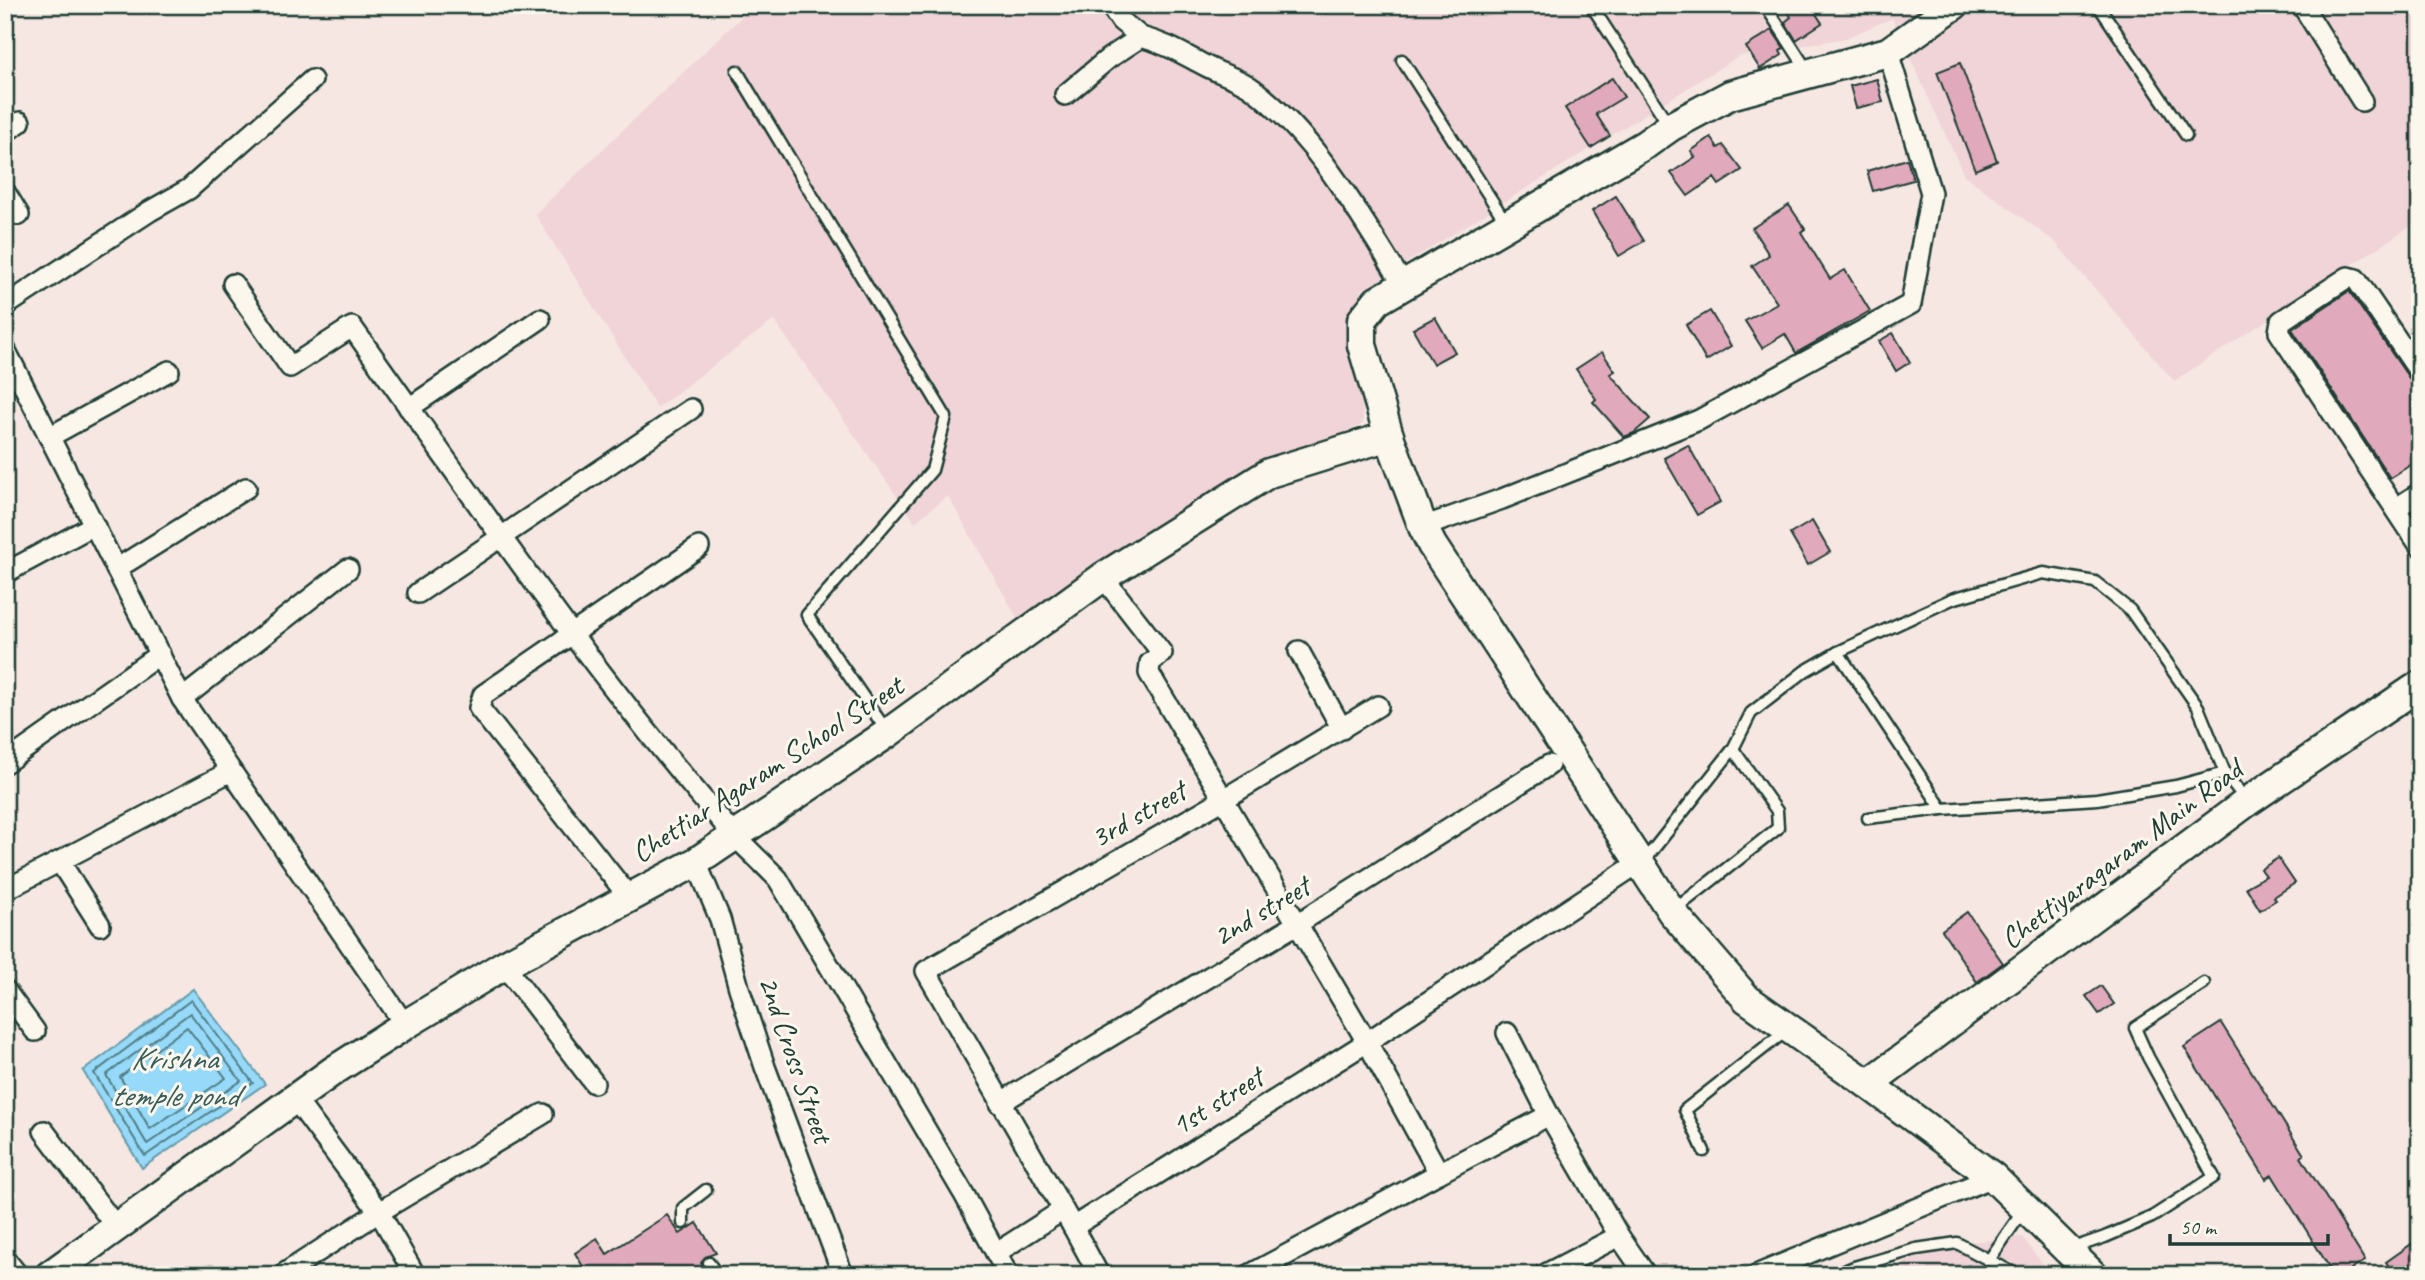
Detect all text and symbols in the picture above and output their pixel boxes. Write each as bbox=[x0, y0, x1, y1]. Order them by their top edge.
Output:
street label: Chettiar Agaram School Street bbox=[624, 665, 913, 871]
street label: Chettiyaragaram Main Road bbox=[1993, 748, 2253, 957]
street label: 3rd street bbox=[1084, 770, 1196, 856]
street label: 2nd street bbox=[1206, 865, 1320, 955]
street label: 2nd Cross Street bbox=[750, 971, 843, 1150]
water label: Krishna temple pond bbox=[111, 1038, 247, 1116]
street label: 1st street bbox=[1164, 1056, 1273, 1144]
scale bar bbox=[2170, 1203, 2327, 1247]
text: 50 m bbox=[2180, 1214, 2218, 1240]

